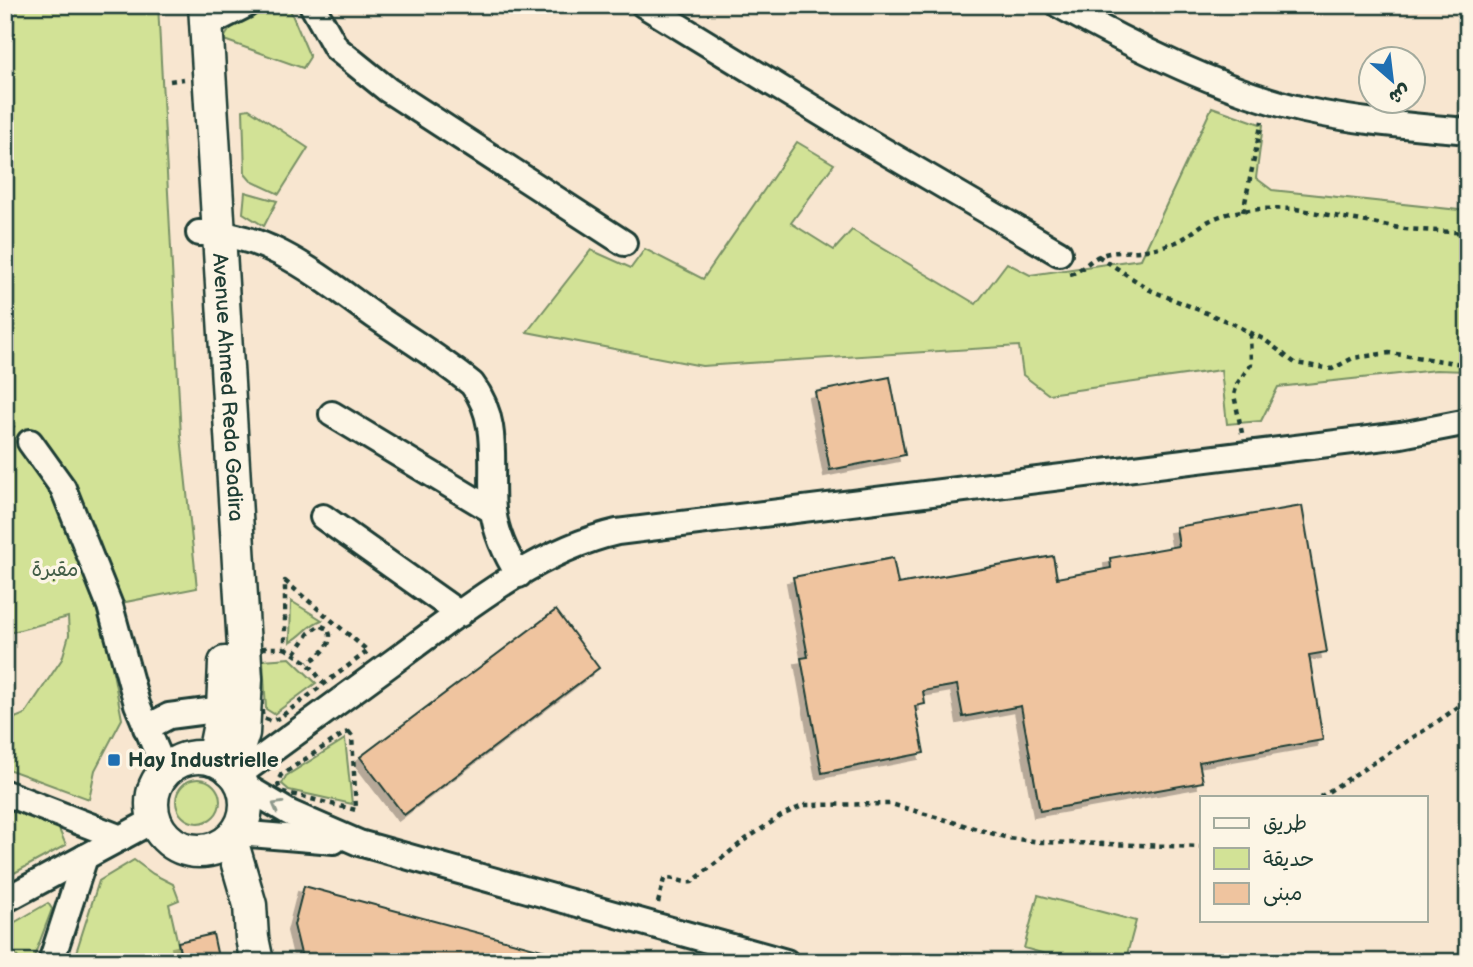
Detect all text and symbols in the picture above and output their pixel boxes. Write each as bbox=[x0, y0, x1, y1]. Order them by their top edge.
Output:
north arrow bbox=[1358, 46, 1428, 116]
text: ش bbox=[1385, 79, 1414, 109]
street label: Avenue Ahmed Reda Gadira bbox=[208, 252, 249, 522]
park label: مقبرة bbox=[31, 557, 79, 582]
place label: Hay Industrielle bbox=[128, 748, 279, 773]
marker: Hay Industrielle bbox=[106, 752, 122, 768]
legend bbox=[1200, 796, 1428, 922]
one-way arrow bbox=[272, 801, 285, 814]
text: طريق bbox=[1263, 811, 1307, 836]
text: حديقة bbox=[1263, 847, 1314, 872]
text: مبنى bbox=[1263, 881, 1302, 907]

